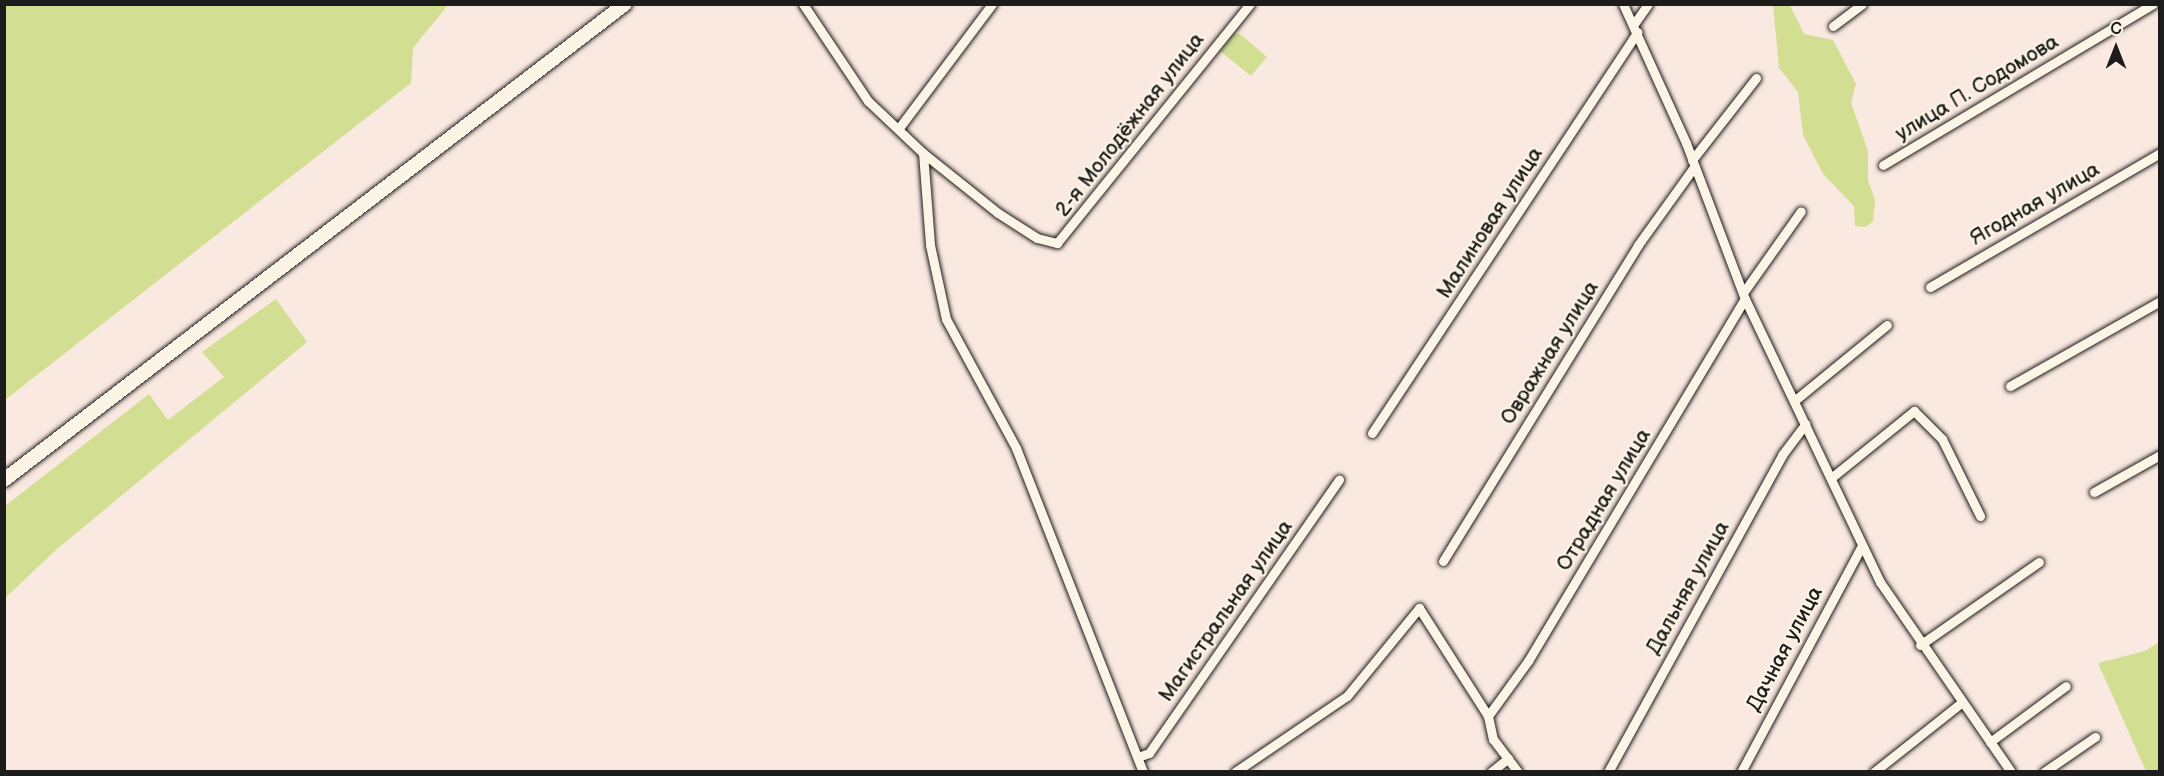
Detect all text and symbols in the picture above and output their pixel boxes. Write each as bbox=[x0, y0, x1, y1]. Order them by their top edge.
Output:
north arrow bbox=[2086, 18, 2146, 78]
text: С bbox=[2110, 20, 2122, 39]
street label: 2-я Молодёжная улица bbox=[1050, 28, 1210, 222]
street label: улица П. Содомова bbox=[1891, 29, 2063, 147]
street label: Малиновая улица bbox=[1432, 143, 1548, 303]
street label: Ягодная улица bbox=[1966, 157, 2104, 251]
street label: Овражная улица bbox=[1496, 276, 1604, 430]
street label: Отрадная улица bbox=[1552, 424, 1656, 576]
street label: Магистральная улица bbox=[1154, 515, 1298, 707]
street label: Дальняя улица bbox=[1641, 517, 1735, 659]
street label: Дачная улица bbox=[1742, 582, 1828, 716]

